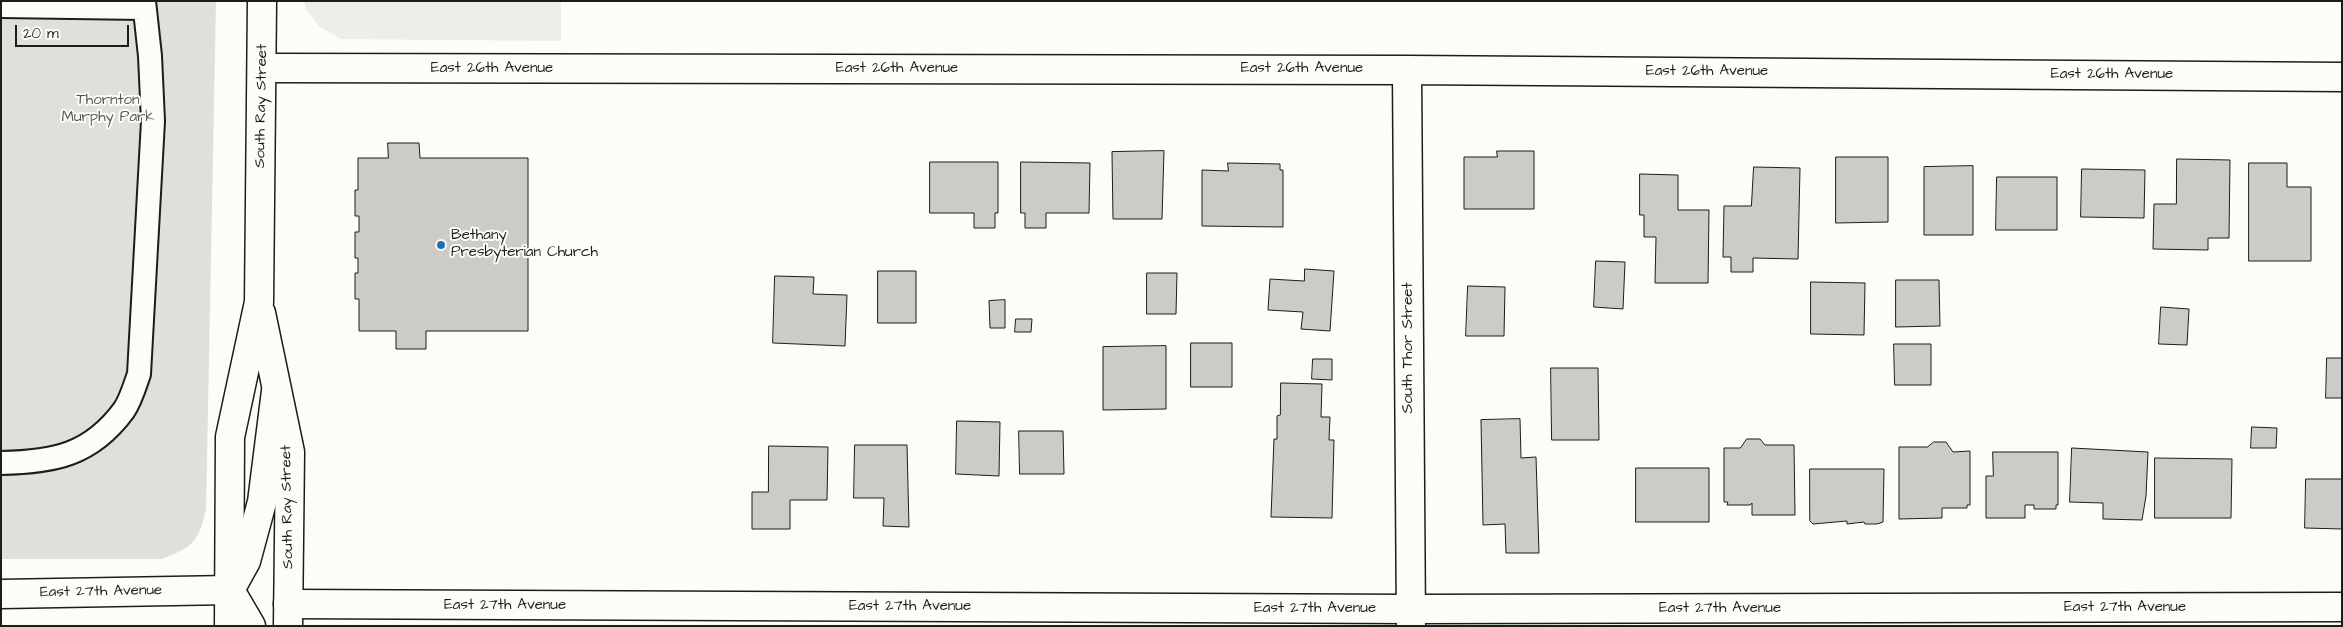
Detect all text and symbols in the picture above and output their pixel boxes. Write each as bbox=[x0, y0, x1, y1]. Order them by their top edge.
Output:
scale bar bbox=[18, 15, 131, 47]
text: 20 m bbox=[23, 23, 59, 44]
street label: South Ray Street bbox=[252, 44, 272, 168]
street label: East 26th Avenue bbox=[431, 60, 553, 78]
street label: East 26th Avenue bbox=[836, 60, 958, 78]
street label: East 26th Avenue bbox=[1241, 60, 1363, 78]
street label: East 26th Avenue bbox=[1646, 63, 1768, 81]
street label: East 26th Avenue bbox=[2051, 66, 2173, 84]
park label: Thornton Murphy Park bbox=[61, 92, 155, 127]
place label: Bethany Presbyterian Church bbox=[451, 227, 598, 262]
marker: Bethany Presbyterian Church bbox=[435, 239, 447, 251]
street label: South Thor Street bbox=[1400, 283, 1418, 413]
street label: South Ray Street bbox=[278, 445, 298, 569]
street label: East 27th Avenue bbox=[40, 582, 162, 602]
street label: East 27th Avenue bbox=[444, 597, 566, 615]
street label: East 27th Avenue bbox=[849, 598, 971, 616]
street label: East 27th Avenue bbox=[2064, 599, 2186, 617]
street label: East 27th Avenue bbox=[1254, 600, 1376, 618]
street label: East 27th Avenue bbox=[1659, 600, 1781, 618]

